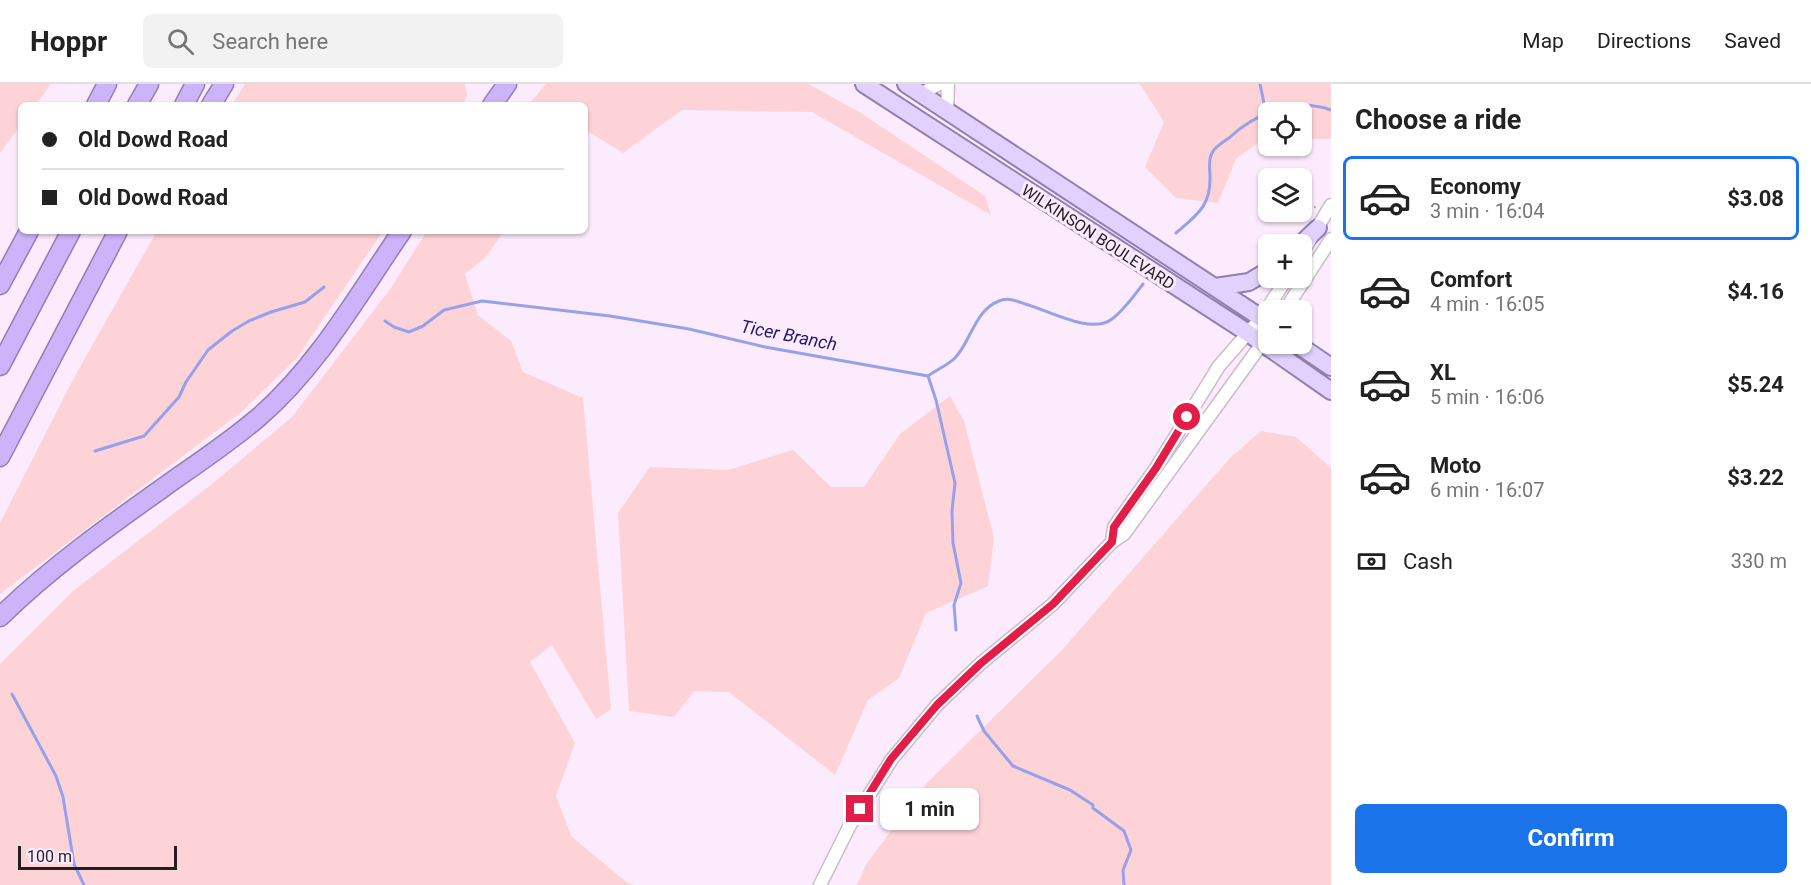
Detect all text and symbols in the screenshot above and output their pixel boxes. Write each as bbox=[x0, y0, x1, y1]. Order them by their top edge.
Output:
search box bbox=[143, 14, 563, 68]
text: Hoppr bbox=[30, 25, 107, 58]
icon: search bbox=[164, 25, 197, 58]
text: Search here bbox=[212, 29, 328, 54]
text: Map bbox=[1522, 29, 1564, 53]
text: Directions bbox=[1597, 29, 1691, 53]
text: Saved bbox=[1724, 29, 1781, 53]
map controls bbox=[1258, 102, 1312, 354]
button: locate bbox=[1258, 102, 1312, 156]
text: Choose a ride bbox=[1355, 104, 1521, 136]
text: Old Dowd Road bbox=[78, 127, 228, 152]
button: layers bbox=[1258, 168, 1312, 222]
icon: car bbox=[1358, 171, 1412, 225]
text: Economy bbox=[1430, 174, 1521, 199]
street label: WILKINSON BOULEVARD bbox=[1018, 180, 1178, 294]
text: Old Dowd Road bbox=[78, 185, 228, 210]
text: $3.08 bbox=[1727, 186, 1784, 211]
text: 3 min · 16:04 bbox=[1430, 199, 1545, 223]
button: + bbox=[1258, 234, 1312, 288]
icon: car bbox=[1358, 264, 1412, 318]
text: Comfort bbox=[1430, 267, 1512, 292]
text: $4.16 bbox=[1727, 279, 1784, 304]
text: 4 min · 16:05 bbox=[1430, 292, 1545, 316]
button: − bbox=[1258, 300, 1312, 354]
water label: Ticer Branch bbox=[739, 315, 839, 355]
icon: car bbox=[1358, 357, 1412, 411]
text: XL bbox=[1430, 360, 1456, 385]
text: $5.24 bbox=[1727, 372, 1784, 397]
text: 5 min · 16:06 bbox=[1430, 385, 1545, 409]
route start bbox=[1173, 403, 1200, 430]
icon: car bbox=[1358, 450, 1412, 504]
text: Moto bbox=[1430, 453, 1481, 478]
text: $3.22 bbox=[1727, 465, 1784, 490]
text: 6 min · 16:07 bbox=[1430, 478, 1545, 502]
icon: cash bbox=[1355, 545, 1388, 578]
text: Cash bbox=[1403, 549, 1453, 574]
text: 330 m bbox=[1731, 549, 1787, 573]
callout: 1 min bbox=[881, 788, 980, 830]
route end bbox=[846, 795, 873, 822]
text: 1 min bbox=[904, 797, 955, 821]
button: Confirm bbox=[1355, 804, 1787, 873]
scale bar bbox=[18, 843, 177, 870]
text: 100 m bbox=[27, 847, 72, 866]

